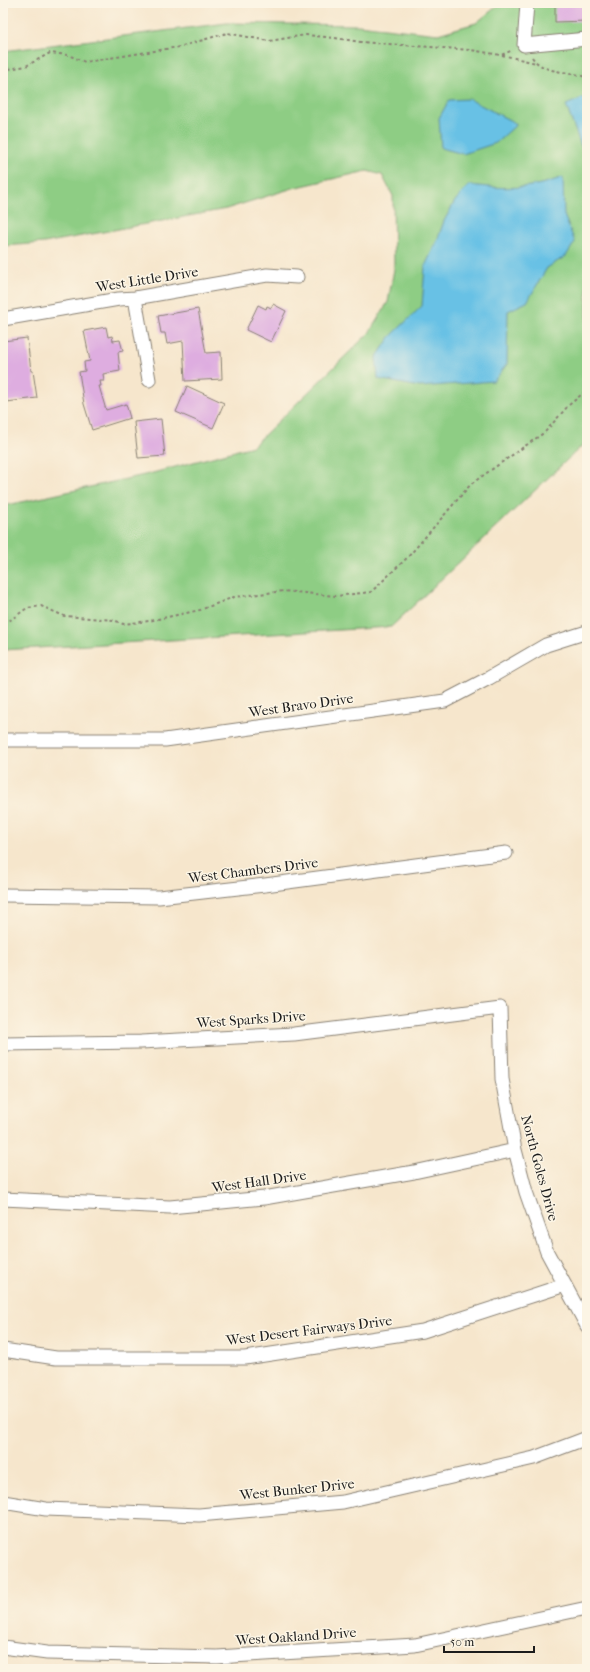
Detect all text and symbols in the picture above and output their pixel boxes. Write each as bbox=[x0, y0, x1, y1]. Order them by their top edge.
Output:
street label: West Little Drive bbox=[94, 263, 199, 296]
street label: West Bravo Drive bbox=[247, 690, 354, 721]
street label: West Chambers Drive bbox=[186, 854, 319, 887]
street label: West Sparks Drive bbox=[195, 1007, 306, 1032]
street label: North Goles Drive bbox=[517, 1113, 562, 1223]
street label: West Hall Drive bbox=[210, 1166, 308, 1197]
street label: West Desert Fairways Drive bbox=[224, 1312, 393, 1349]
street label: West Bunker Drive bbox=[238, 1475, 355, 1504]
street label: West Oakland Drive bbox=[234, 1624, 357, 1649]
scale bar bbox=[444, 1628, 534, 1654]
text: 50 m bbox=[450, 1635, 474, 1649]

